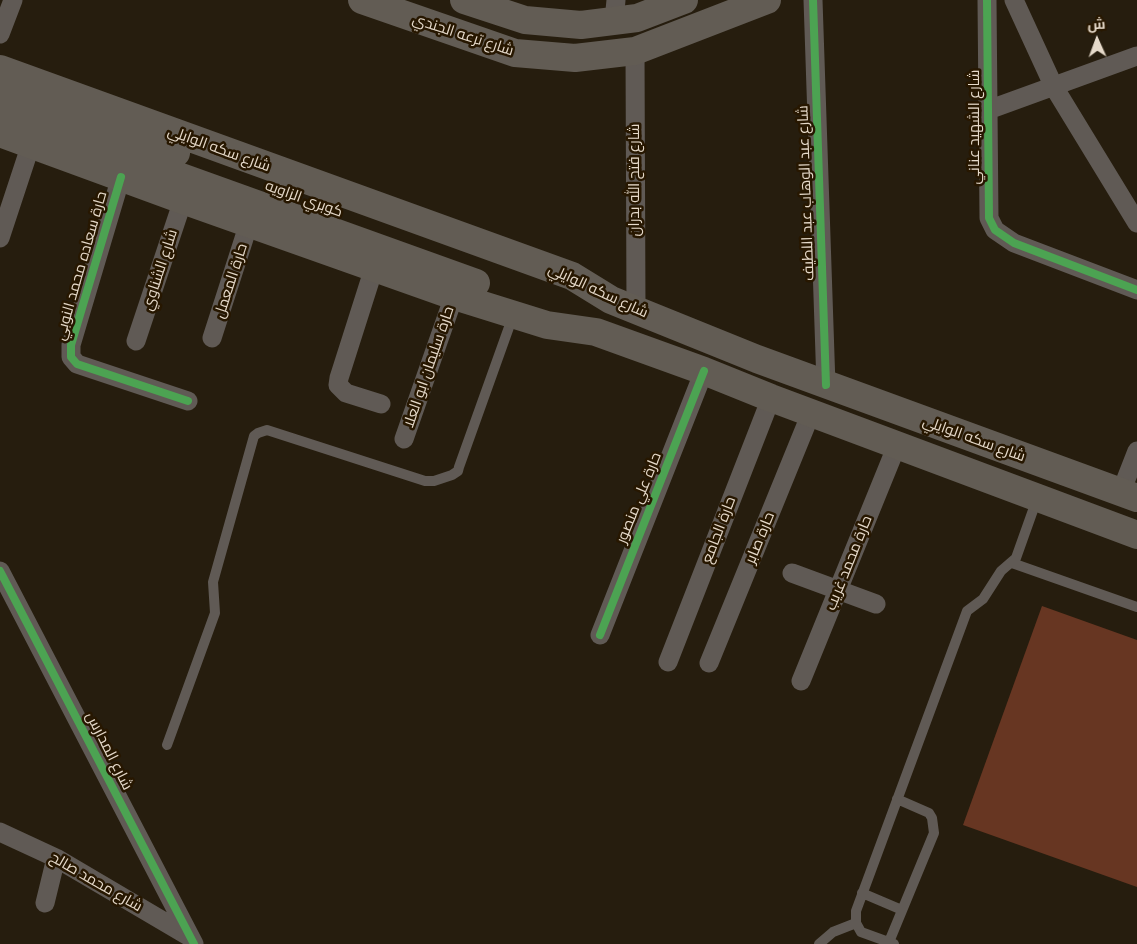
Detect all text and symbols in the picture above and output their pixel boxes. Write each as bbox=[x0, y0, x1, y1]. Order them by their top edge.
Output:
street label: شارع ترعه الجندي bbox=[410, 10, 516, 60]
north arrow bbox=[1072, 15, 1122, 65]
text: ش bbox=[1087, 16, 1106, 33]
street label: شارع الشهيد عناني bbox=[966, 70, 984, 184]
street label: شارع عبد الوهاب عبد اللطيف bbox=[794, 105, 818, 281]
street label: شارع سكه الوايلي bbox=[165, 122, 273, 176]
street label: شارع فتح الله بدران bbox=[626, 124, 644, 236]
street label: كوبري الزاويه bbox=[263, 177, 345, 221]
street label: حارة سعاده محمد النوبي bbox=[51, 189, 111, 343]
street label: شارع الشناوي bbox=[138, 227, 182, 313]
street label: حارة المعمل bbox=[210, 241, 252, 321]
street label: شارع سكه الوايلي bbox=[545, 260, 651, 322]
street label: حارة سليمان ابو العلا bbox=[400, 304, 458, 430]
street label: شارع سكه الوايلي bbox=[920, 412, 1028, 466]
street label: حارة علي منصور bbox=[612, 450, 666, 546]
street label: حارة الجامع bbox=[698, 494, 740, 566]
street label: حارة صابر bbox=[741, 509, 779, 567]
street label: حارة محمد غريب bbox=[822, 513, 876, 613]
street label: شارع المدارس bbox=[82, 709, 136, 793]
street label: شارع محمد صالح bbox=[47, 848, 145, 916]

